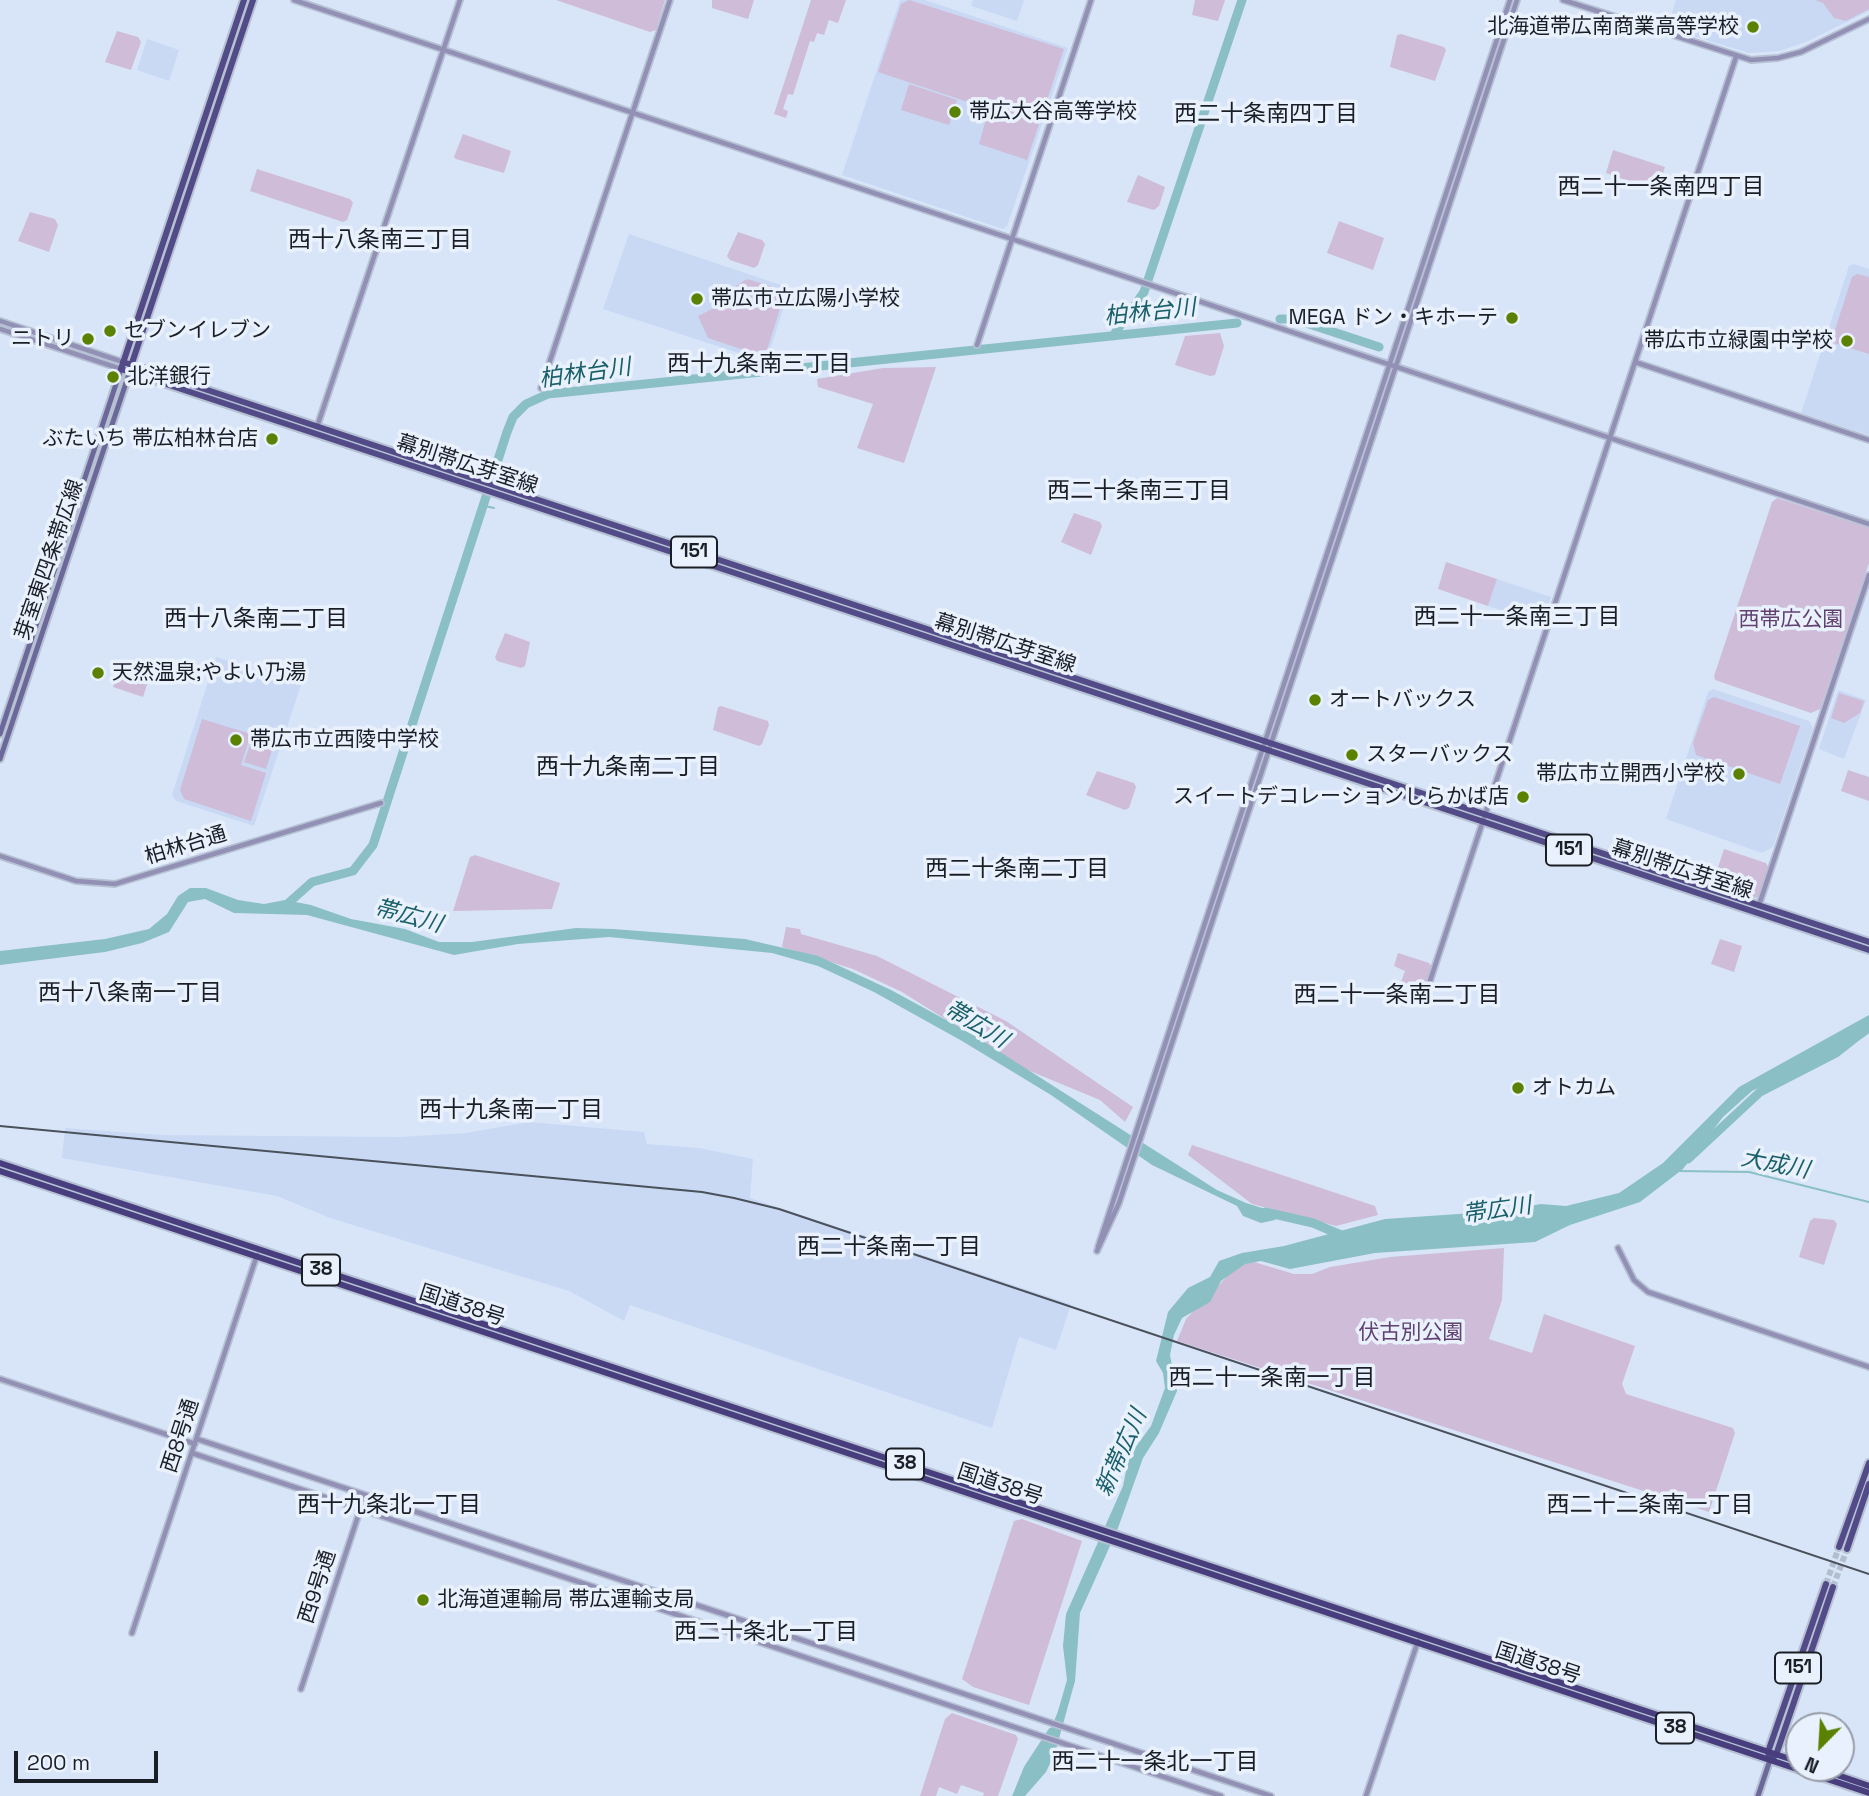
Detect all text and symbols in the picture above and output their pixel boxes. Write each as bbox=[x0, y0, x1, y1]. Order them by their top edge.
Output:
place label: 北海道帯広南商業高等学校 bbox=[1487, 14, 1739, 40]
marker: 北海道帯広南商業高等学校 bbox=[1745, 19, 1761, 35]
place label: 帯広大谷高等学校 bbox=[969, 99, 1137, 125]
district label: 西二十条南四丁目 bbox=[1174, 101, 1358, 129]
marker: 帯広大谷高等学校 bbox=[947, 104, 963, 120]
district label: 西二十一条南四丁目 bbox=[1558, 174, 1764, 202]
district label: 西十八条南三丁目 bbox=[288, 227, 472, 255]
place label: 帯広市立広陽小学校 bbox=[711, 286, 900, 312]
marker: 帯広市立広陽小学校 bbox=[689, 291, 705, 307]
water label: 柏林台川 bbox=[1103, 294, 1197, 332]
place label: MEGA ドン・キホーテ bbox=[1289, 305, 1498, 331]
marker: MEGA ドン・キホーテ bbox=[1504, 310, 1520, 326]
place label: セブンイレブン bbox=[124, 318, 271, 344]
marker: セブンイレブン bbox=[102, 323, 118, 339]
place label: ニトリ bbox=[11, 326, 74, 352]
place label: 帯広市立緑園中学校 bbox=[1644, 328, 1833, 354]
marker: ニトリ bbox=[80, 331, 96, 347]
marker: 帯広市立緑園中学校 bbox=[1839, 333, 1855, 349]
district label: 西十九条南三丁目 bbox=[667, 351, 851, 379]
water label: 柏林台川 bbox=[538, 354, 632, 394]
place label: 北洋銀行 bbox=[127, 364, 211, 390]
marker: 北洋銀行 bbox=[105, 369, 121, 385]
place label: ぶたいち 帯広柏林台店 bbox=[43, 426, 258, 452]
street label: 幕別帯広芽室線 bbox=[393, 430, 541, 500]
marker: ぶたいち 帯広柏林台店 bbox=[264, 431, 280, 447]
street label: 芽室東四条帯広線 bbox=[11, 476, 89, 644]
district label: 西二十条南三丁目 bbox=[1047, 478, 1231, 506]
road number: 151 bbox=[671, 537, 717, 568]
district label: 西二十一条南三丁目 bbox=[1414, 604, 1620, 632]
district label: 西十八条南二丁目 bbox=[164, 606, 348, 634]
park label: 西帯広公園 bbox=[1739, 607, 1843, 633]
street label: 幕別帯広芽室線 bbox=[931, 609, 1079, 679]
place label: 天然温泉;やよい乃湯 bbox=[112, 660, 306, 686]
marker: 天然温泉;やよい乃湯 bbox=[90, 665, 106, 681]
place label: オートバックス bbox=[1329, 687, 1476, 713]
marker: オートバックス bbox=[1307, 692, 1323, 708]
place label: 帯広市立西陵中学校 bbox=[250, 727, 439, 753]
marker: 帯広市立西陵中学校 bbox=[228, 732, 244, 748]
place label: スターバックス bbox=[1366, 742, 1513, 768]
marker: スターバックス bbox=[1344, 747, 1360, 763]
district label: 西十九条南二丁目 bbox=[536, 754, 720, 782]
place label: 帯広市立開西小学校 bbox=[1536, 761, 1725, 787]
marker: 帯広市立開西小学校 bbox=[1731, 766, 1747, 782]
place label: スイートデコレーションしらかば店 bbox=[1173, 784, 1509, 810]
marker: スイートデコレーションしらかば店 bbox=[1515, 789, 1531, 805]
street label: 柏林台通 bbox=[142, 822, 230, 870]
road number: 151 bbox=[1546, 834, 1592, 866]
street label: 幕別帯広芽室線 bbox=[1608, 835, 1756, 905]
district label: 西二十条南二丁目 bbox=[925, 856, 1109, 884]
water label: 帯広川 bbox=[371, 895, 445, 939]
district label: 西十八条南一丁目 bbox=[38, 980, 222, 1008]
district label: 西二十一条南二丁目 bbox=[1294, 982, 1500, 1010]
water label: 帯広川 bbox=[939, 995, 1013, 1055]
place label: オトカム bbox=[1532, 1075, 1616, 1101]
marker: オトカム bbox=[1510, 1080, 1526, 1096]
district label: 西十九条南一丁目 bbox=[419, 1097, 603, 1125]
water label: 大成川 bbox=[1739, 1145, 1811, 1185]
water label: 帯広川 bbox=[1461, 1193, 1533, 1229]
district label: 西二十条南一丁目 bbox=[797, 1234, 981, 1262]
road number: 38 bbox=[302, 1254, 340, 1286]
street label: 国道38号 bbox=[416, 1280, 508, 1332]
park label: 伏古別公園 bbox=[1359, 1320, 1463, 1346]
district label: 西二十一条南一丁目 bbox=[1169, 1365, 1375, 1393]
street label: 西8号通 bbox=[157, 1396, 205, 1476]
water label: 新帯広川 bbox=[1091, 1405, 1153, 1501]
road number: 38 bbox=[886, 1448, 924, 1480]
street label: 国道38号 bbox=[954, 1459, 1046, 1511]
district label: 西十九条北一丁目 bbox=[297, 1492, 481, 1520]
district label: 西二十二条南一丁目 bbox=[1547, 1492, 1753, 1520]
street label: 西9号通 bbox=[294, 1547, 342, 1627]
place label: 北海道運輸局 帯広運輸支局 bbox=[437, 1587, 694, 1613]
marker: 北海道運輸局 帯広運輸支局 bbox=[415, 1592, 431, 1608]
district label: 西二十条北一丁目 bbox=[674, 1619, 858, 1647]
street label: 国道38号 bbox=[1492, 1638, 1584, 1690]
road number: 151 bbox=[1775, 1652, 1821, 1684]
road number: 38 bbox=[1656, 1712, 1694, 1744]
north arrow bbox=[1785, 1712, 1855, 1782]
scale bar bbox=[18, 1736, 161, 1780]
text: 200 m bbox=[27, 1749, 90, 1776]
district label: 西二十一条北一丁目 bbox=[1052, 1749, 1258, 1777]
text: N bbox=[1801, 1751, 1823, 1779]

